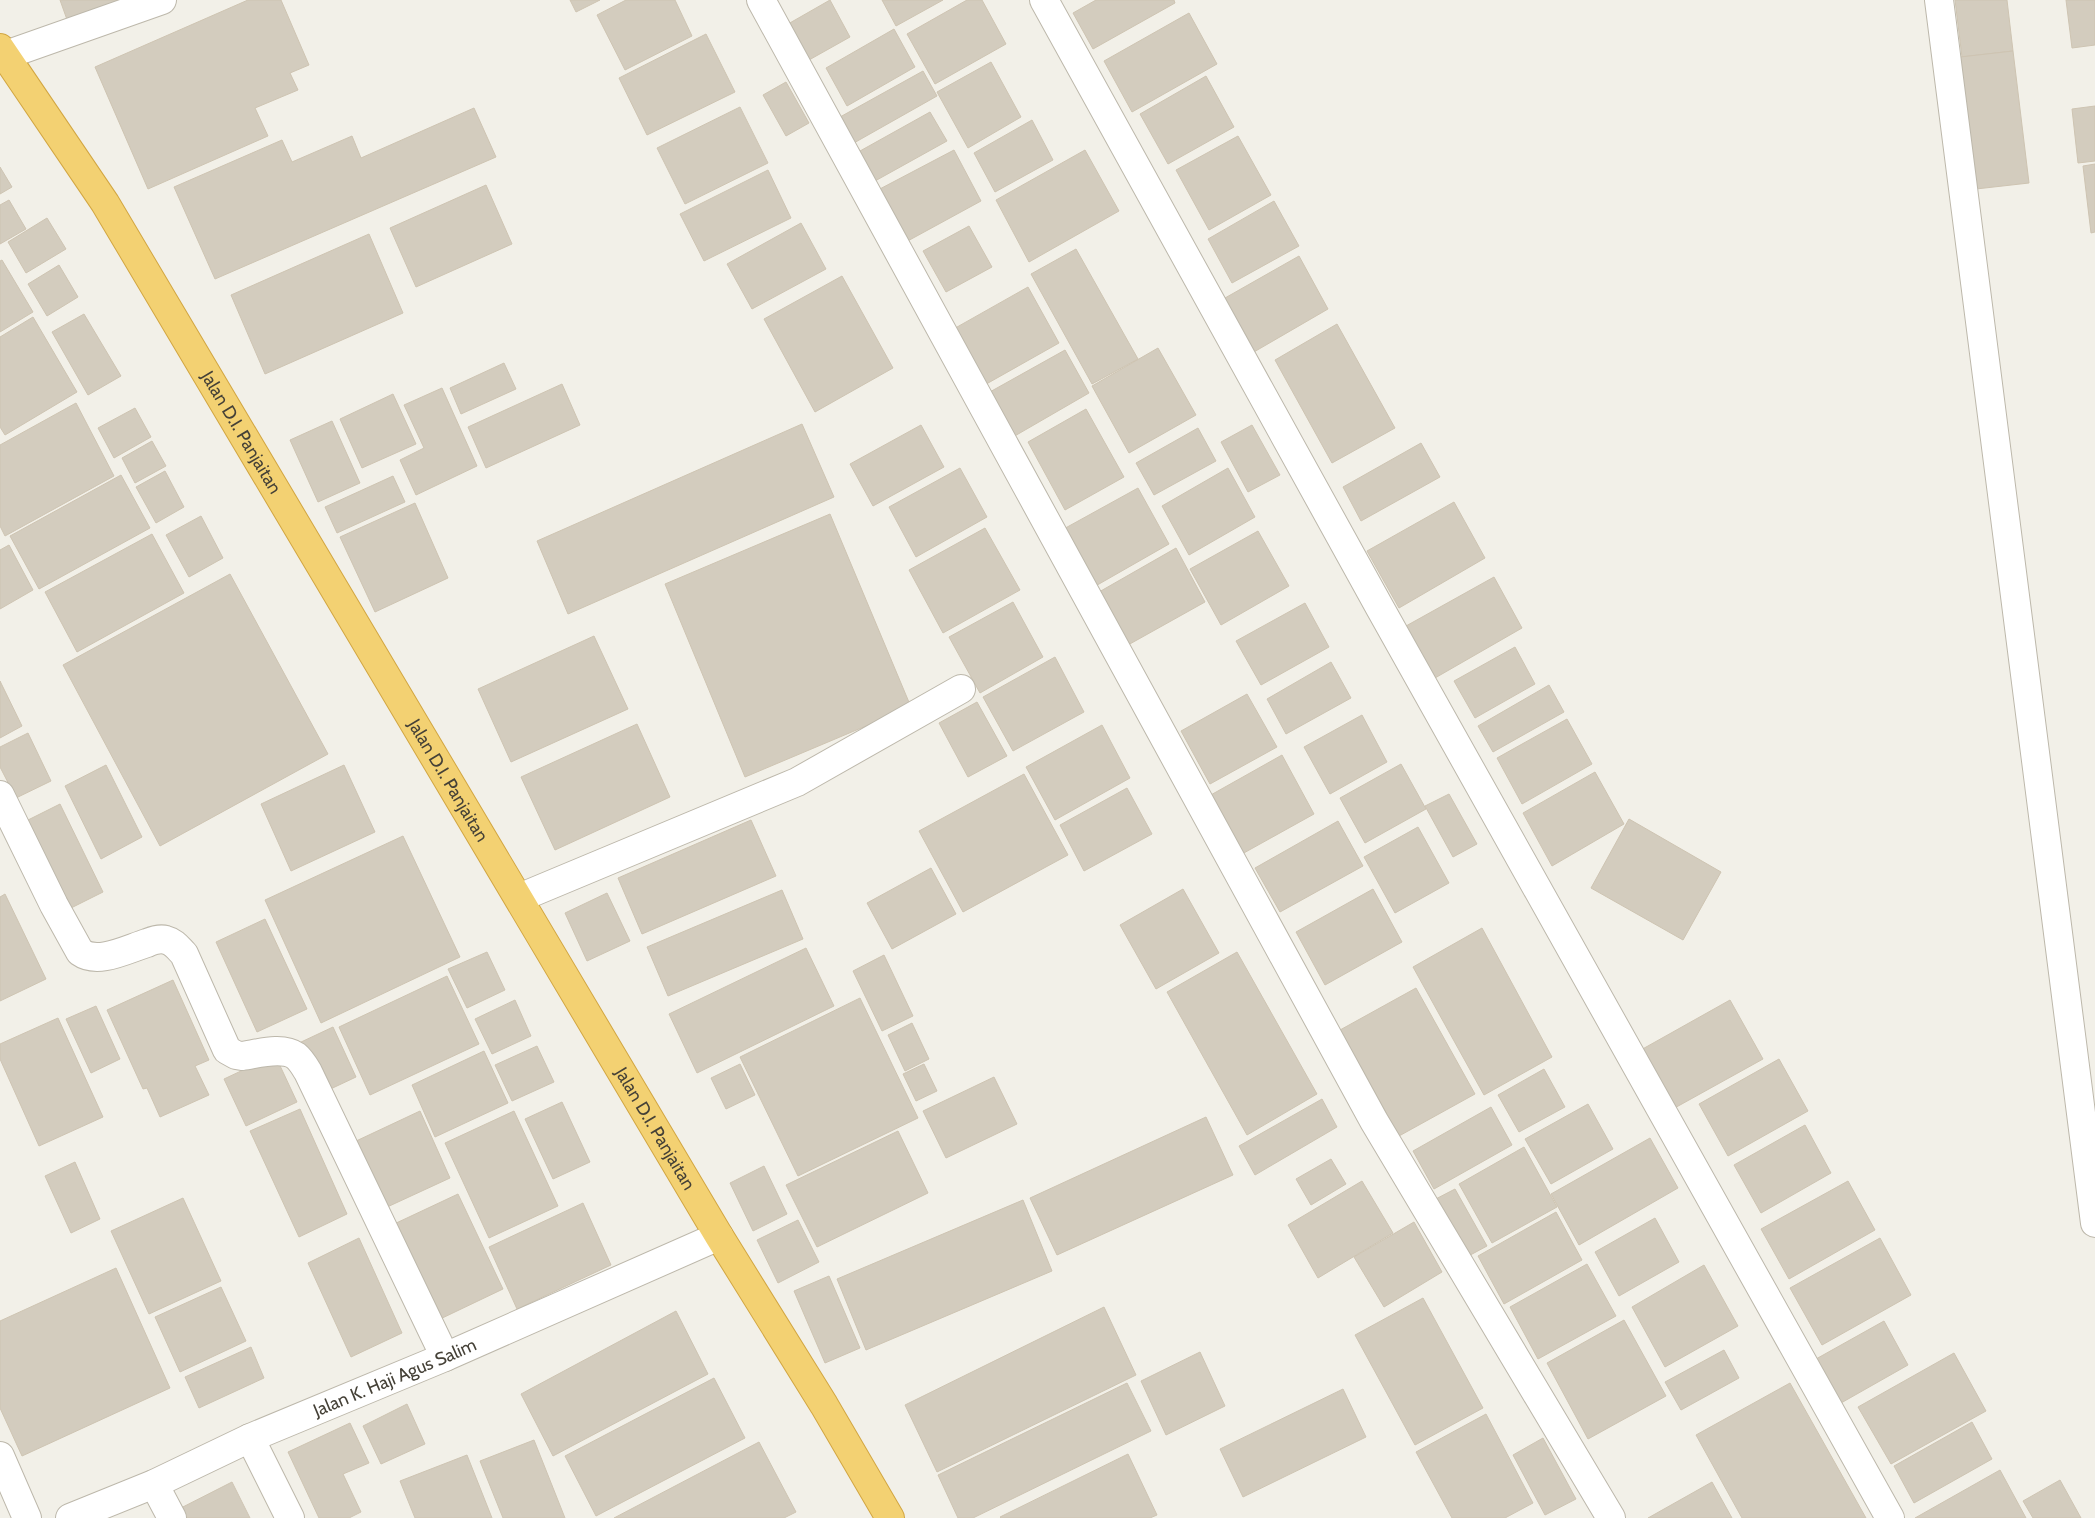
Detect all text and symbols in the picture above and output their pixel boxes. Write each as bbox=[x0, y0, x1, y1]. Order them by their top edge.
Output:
street label: Jalan D.I. Panjaitan bbox=[196, 366, 286, 498]
street label: Jalan D.I. Panjaitan bbox=[403, 714, 493, 846]
street label: Jalan D.I. Panjaitan bbox=[610, 1062, 700, 1194]
street label: Jalan K. Haji Agus Salim bbox=[309, 1334, 480, 1422]

